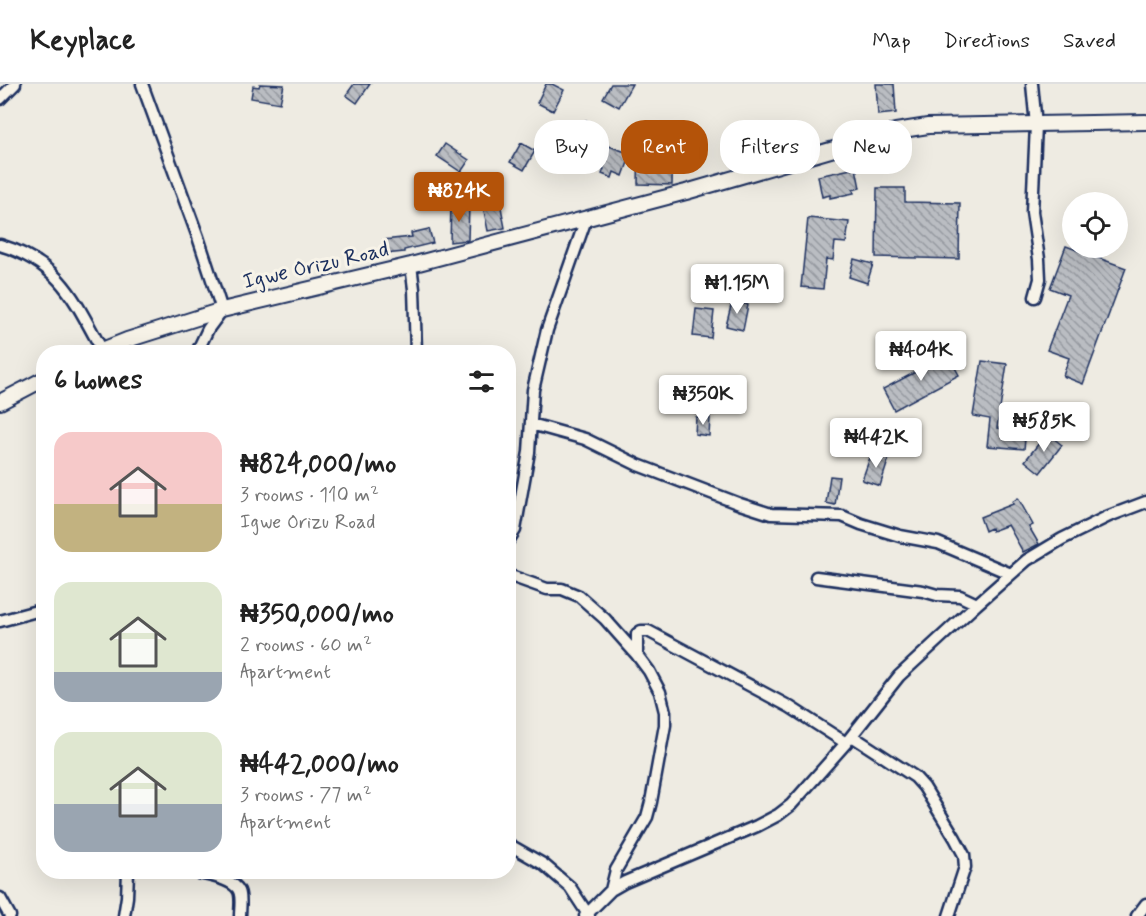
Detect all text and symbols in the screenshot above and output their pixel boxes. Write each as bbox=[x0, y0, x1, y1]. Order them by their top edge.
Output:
text: Keyplace bbox=[30, 23, 135, 60]
text: Map bbox=[872, 27, 911, 55]
text: Directions bbox=[944, 27, 1030, 55]
text: Saved bbox=[1063, 27, 1116, 55]
chip: Buy bbox=[534, 120, 609, 174]
chip: Rent bbox=[621, 120, 708, 174]
chip: Filters bbox=[720, 120, 820, 174]
chip: New bbox=[832, 120, 912, 174]
pin: ₦824K bbox=[417, 172, 501, 223]
text: ₦824K bbox=[428, 178, 490, 205]
map controls bbox=[1062, 192, 1128, 258]
button: locate bbox=[1062, 192, 1128, 258]
street label: Igwe Orizu Road bbox=[240, 236, 392, 297]
pin: ₦1.15M bbox=[688, 264, 786, 315]
text: ₦1.15M bbox=[705, 270, 769, 297]
pin: ₦404K bbox=[879, 331, 963, 382]
text: ₦404K bbox=[889, 337, 953, 364]
text: 6 homes bbox=[54, 364, 142, 398]
icon: filters bbox=[465, 365, 498, 398]
pin: ₦350K bbox=[661, 375, 745, 426]
text: ₦350K bbox=[673, 381, 733, 408]
pin: ₦585K bbox=[1002, 402, 1086, 453]
text: ₦585K bbox=[1013, 408, 1075, 435]
pin: ₦442K bbox=[834, 418, 918, 469]
text: ₦442K bbox=[844, 424, 908, 451]
text: ₦824,000/mo bbox=[240, 448, 396, 482]
icon: home bbox=[102, 456, 174, 528]
text: 3 rooms · 110 m² bbox=[240, 482, 379, 509]
text: Igwe Orizu Road bbox=[240, 509, 375, 536]
text: ₦350,000/mo bbox=[240, 598, 394, 632]
icon: home bbox=[102, 606, 174, 678]
text: 2 rooms · 60 m² bbox=[240, 632, 372, 659]
text: Apartment bbox=[240, 659, 331, 686]
text: ₦442,000/mo bbox=[240, 748, 399, 782]
icon: home bbox=[102, 756, 174, 828]
text: 3 rooms · 77 m² bbox=[240, 782, 372, 809]
text: Apartment bbox=[240, 809, 331, 836]

